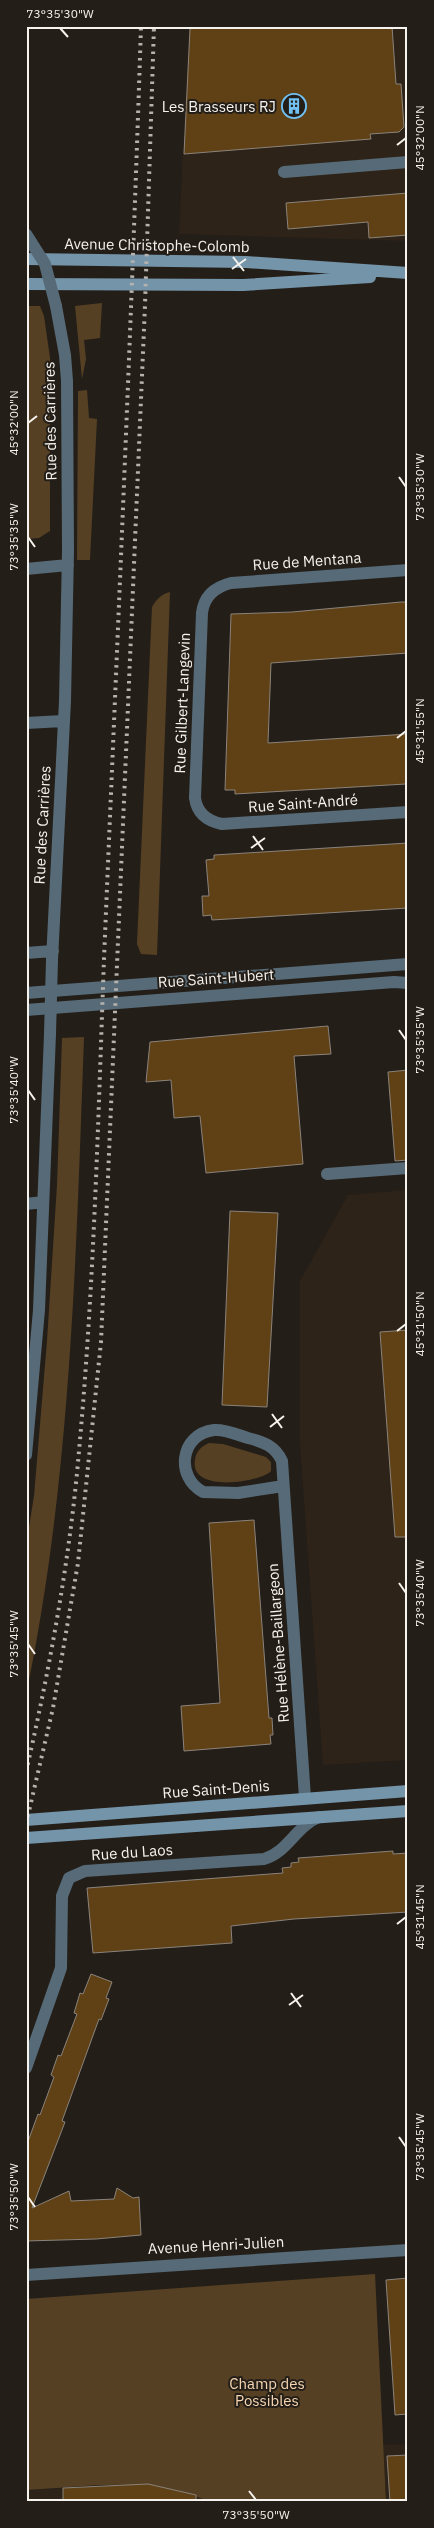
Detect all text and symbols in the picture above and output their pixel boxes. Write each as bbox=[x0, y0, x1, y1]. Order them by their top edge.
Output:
text: 73°35'30"W bbox=[26, 6, 94, 21]
building icon: Les Brasseurs RJ bbox=[281, 93, 307, 119]
place label: Les Brasseurs RJ bbox=[162, 97, 276, 116]
text: 45°32'00"N bbox=[412, 105, 427, 171]
street label: Avenue Christophe-Colomb bbox=[64, 234, 250, 256]
street label: Rue des Carrières bbox=[39, 361, 61, 481]
text: 45°32'00"N bbox=[6, 390, 21, 456]
text: 73°35'30"W bbox=[412, 453, 427, 521]
text: 73°35'35"W bbox=[6, 503, 21, 571]
street label: Rue de Mentana bbox=[252, 548, 362, 574]
street label: Rue Gilbert-Langevin bbox=[170, 632, 194, 774]
text: 45°31'55"N bbox=[412, 698, 427, 764]
street label: Rue des Carrières bbox=[29, 765, 55, 885]
street label: Rue Saint-André bbox=[247, 790, 359, 816]
street label: Rue Saint-Hubert bbox=[157, 964, 275, 992]
text: 73°35'35"W bbox=[412, 1006, 427, 1074]
text: 73°35'40"W bbox=[6, 1056, 21, 1124]
text: 45°31'50"N bbox=[412, 1291, 427, 1357]
text: 73°35'40"W bbox=[412, 1559, 427, 1627]
street label: Rue Hélène-Baillargeon bbox=[263, 1563, 293, 1723]
text: 73°35'45"W bbox=[6, 1610, 21, 1678]
street label: Rue Saint-Denis bbox=[162, 1776, 270, 1802]
street label: Rue du Laos bbox=[90, 1840, 174, 1864]
text: 45°31'45"N bbox=[412, 1884, 427, 1950]
text: 73°35'45"W bbox=[412, 2113, 427, 2181]
text: 73°35'50"W bbox=[6, 2163, 21, 2231]
street label: Avenue Henri-Julien bbox=[147, 2232, 285, 2258]
park label: Champ des Possibles bbox=[229, 2374, 305, 2410]
text: 73°35'50"W bbox=[222, 2507, 290, 2522]

